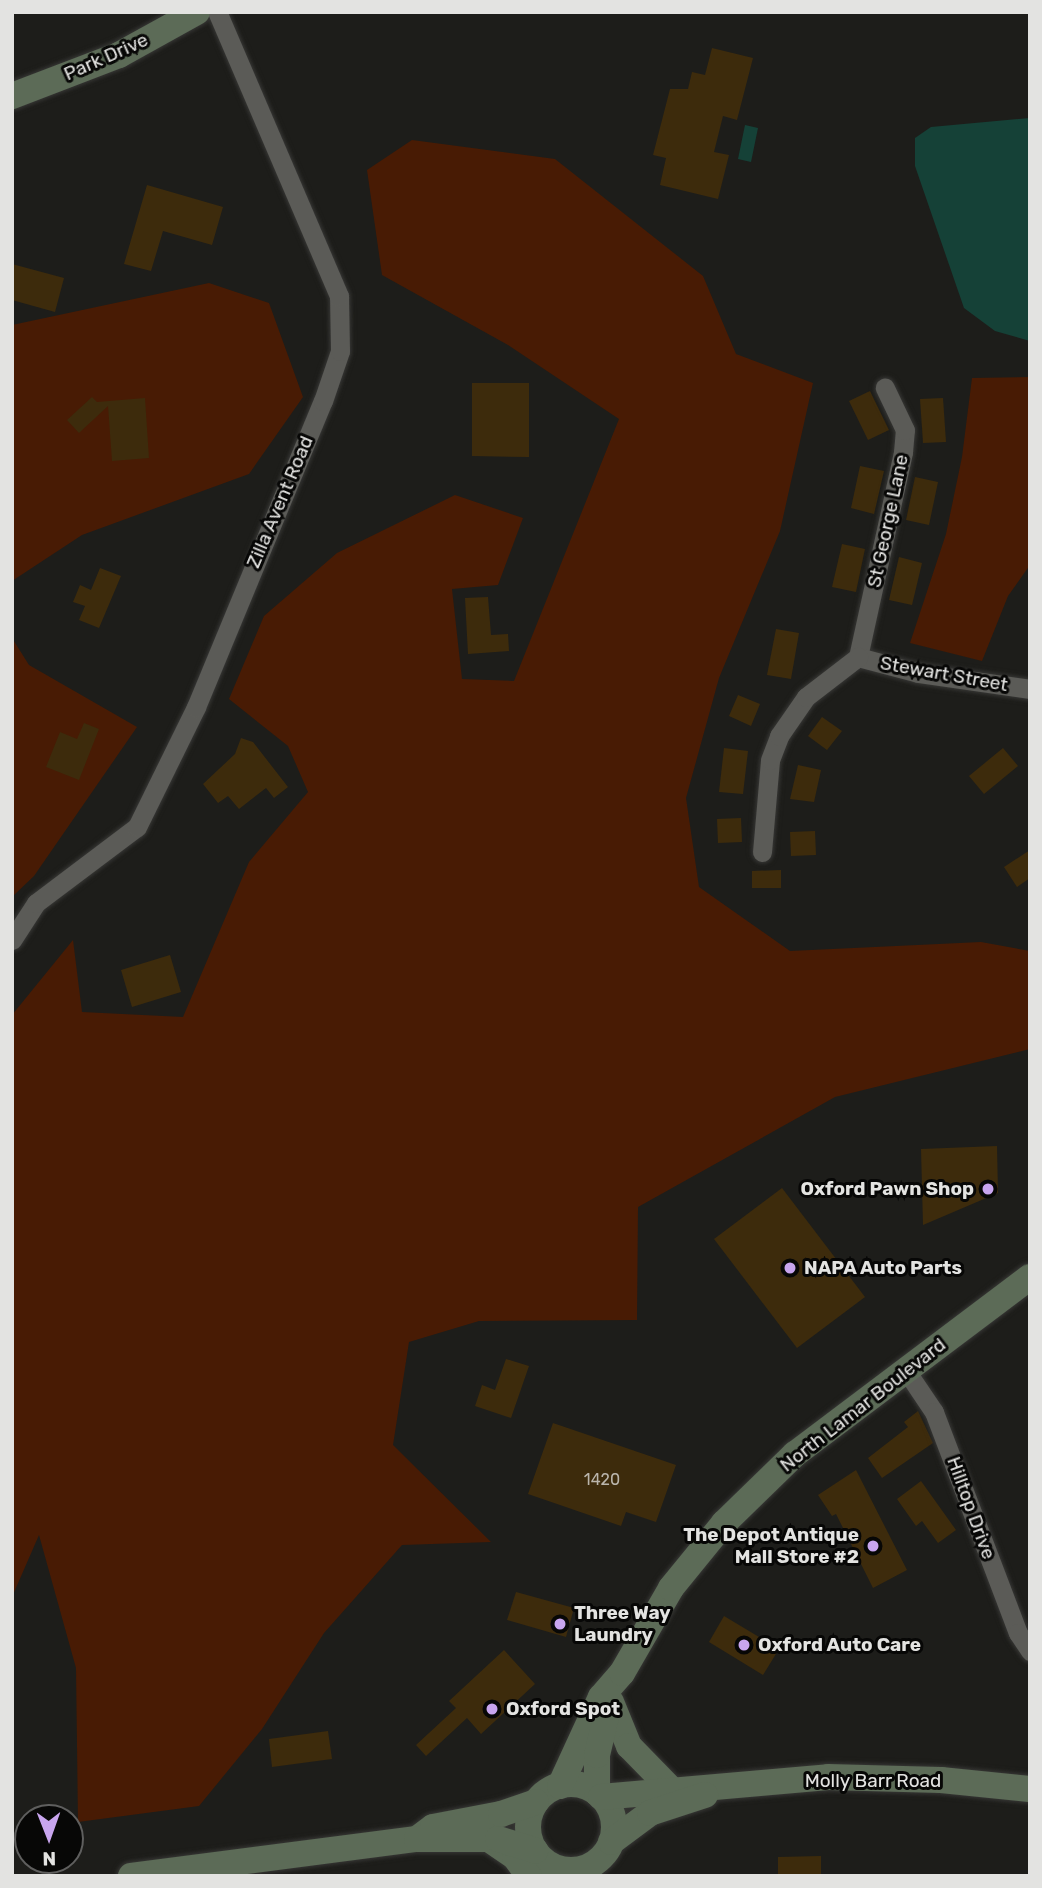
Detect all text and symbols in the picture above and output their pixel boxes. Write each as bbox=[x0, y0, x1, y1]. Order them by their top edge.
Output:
street label: Park Drive bbox=[60, 28, 152, 86]
street label: Zilla Avent Road bbox=[242, 432, 318, 572]
street label: St George Lane bbox=[863, 452, 913, 590]
street label: Stewart Street bbox=[878, 652, 1010, 696]
place label: Oxford Pawn Shop bbox=[801, 1178, 974, 1200]
marker: Oxford Pawn Shop bbox=[980, 1181, 996, 1197]
place label: NAPA Auto Parts bbox=[804, 1257, 963, 1279]
marker: NAPA Auto Parts bbox=[782, 1260, 798, 1276]
street label: North Lamar Boulevard bbox=[775, 1333, 951, 1477]
street label: Hilltop Drive bbox=[942, 1454, 1000, 1562]
house number: 1420 bbox=[584, 1470, 620, 1490]
place label: The Depot Antique Mall Store #2 bbox=[683, 1524, 859, 1568]
marker: The Depot Antique Mall Store #2 bbox=[865, 1538, 881, 1554]
place label: Three Way Laundry bbox=[574, 1602, 671, 1646]
marker: Three Way Laundry bbox=[552, 1616, 568, 1632]
place label: Oxford Auto Care bbox=[758, 1634, 922, 1656]
marker: Oxford Auto Care bbox=[736, 1637, 752, 1653]
place label: Oxford Spot bbox=[506, 1698, 620, 1720]
marker: Oxford Spot bbox=[484, 1701, 500, 1717]
street label: Molly Barr Road bbox=[804, 1770, 942, 1792]
north arrow bbox=[14, 1804, 84, 1874]
text: N bbox=[42, 1847, 56, 1870]

